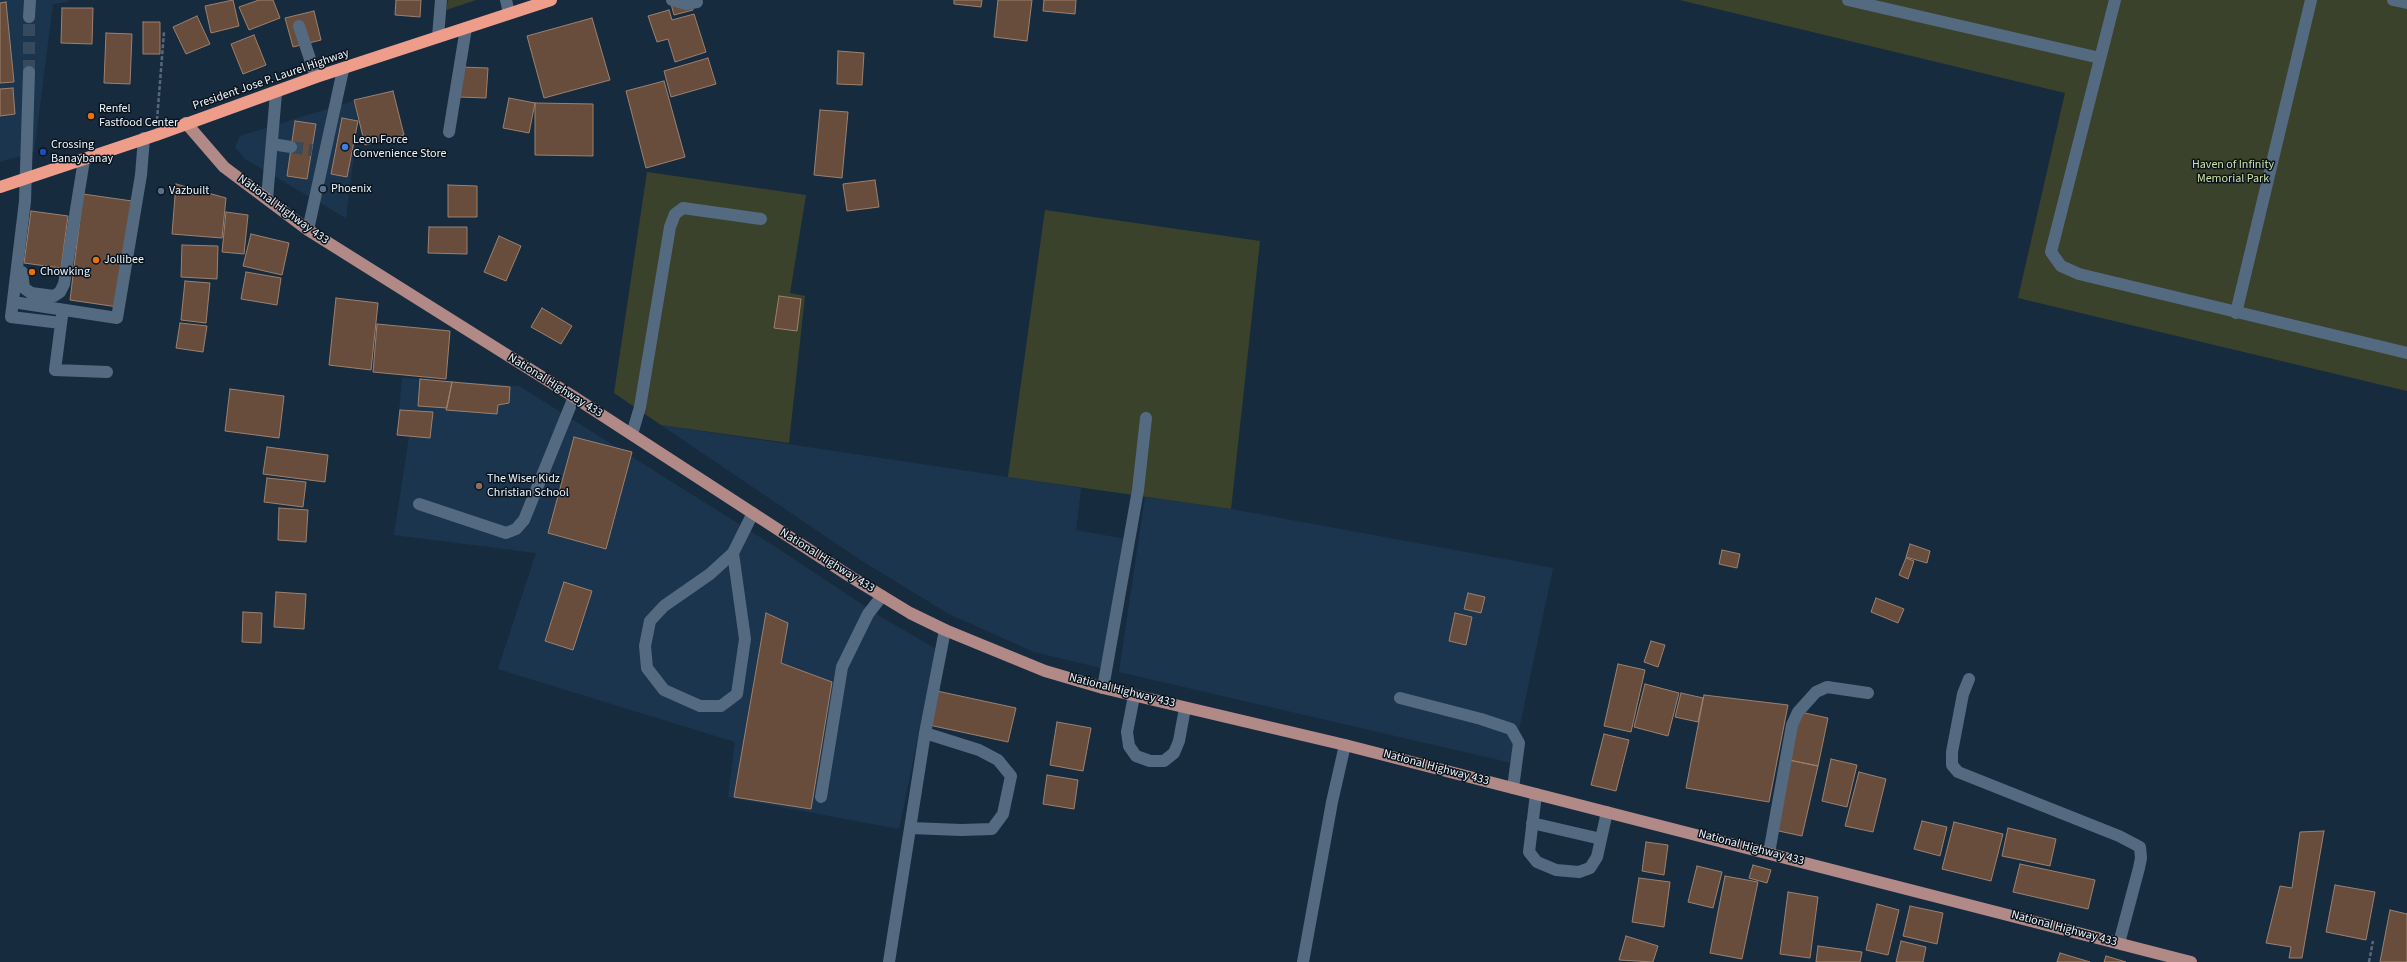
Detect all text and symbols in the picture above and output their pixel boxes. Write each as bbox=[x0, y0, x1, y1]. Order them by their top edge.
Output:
street label: President Jose P. Laurel Highway bbox=[191, 46, 351, 114]
place label: Renfel Fastfood Center bbox=[99, 102, 178, 130]
marker: Renfel Fastfood Center bbox=[86, 111, 96, 121]
place label: Leon Force Convenience Store bbox=[353, 133, 447, 161]
place label: Crossing Banaybanay bbox=[51, 138, 113, 166]
marker: Leon Force Convenience Store bbox=[340, 142, 350, 152]
marker: Crossing Banaybanay bbox=[38, 147, 48, 157]
park label: Haven of Infinity Memorial Park bbox=[2192, 158, 2274, 186]
street label: National Highway 433 bbox=[235, 172, 331, 248]
place label: Phoenix bbox=[331, 182, 372, 196]
place label: Vazbuilt bbox=[169, 184, 209, 198]
marker: Phoenix bbox=[318, 184, 328, 194]
marker: Vazbuilt bbox=[156, 186, 166, 196]
place label: Jollibee bbox=[104, 253, 144, 267]
marker: Jollibee bbox=[91, 255, 101, 265]
place label: Chowking bbox=[40, 265, 90, 279]
marker: Chowking bbox=[27, 267, 37, 277]
street label: National Highway 433 bbox=[505, 351, 605, 421]
place label: The Wiser Kidz Christian School bbox=[487, 472, 569, 500]
marker: The Wiser Kidz Christian School bbox=[474, 481, 484, 491]
street label: National Highway 433 bbox=[777, 526, 877, 596]
street label: National Highway 433 bbox=[1067, 671, 1177, 711]
street label: National Highway 433 bbox=[1381, 747, 1491, 789]
street label: National Highway 433 bbox=[1696, 827, 1806, 869]
street label: National Highway 433 bbox=[2009, 908, 2119, 950]

